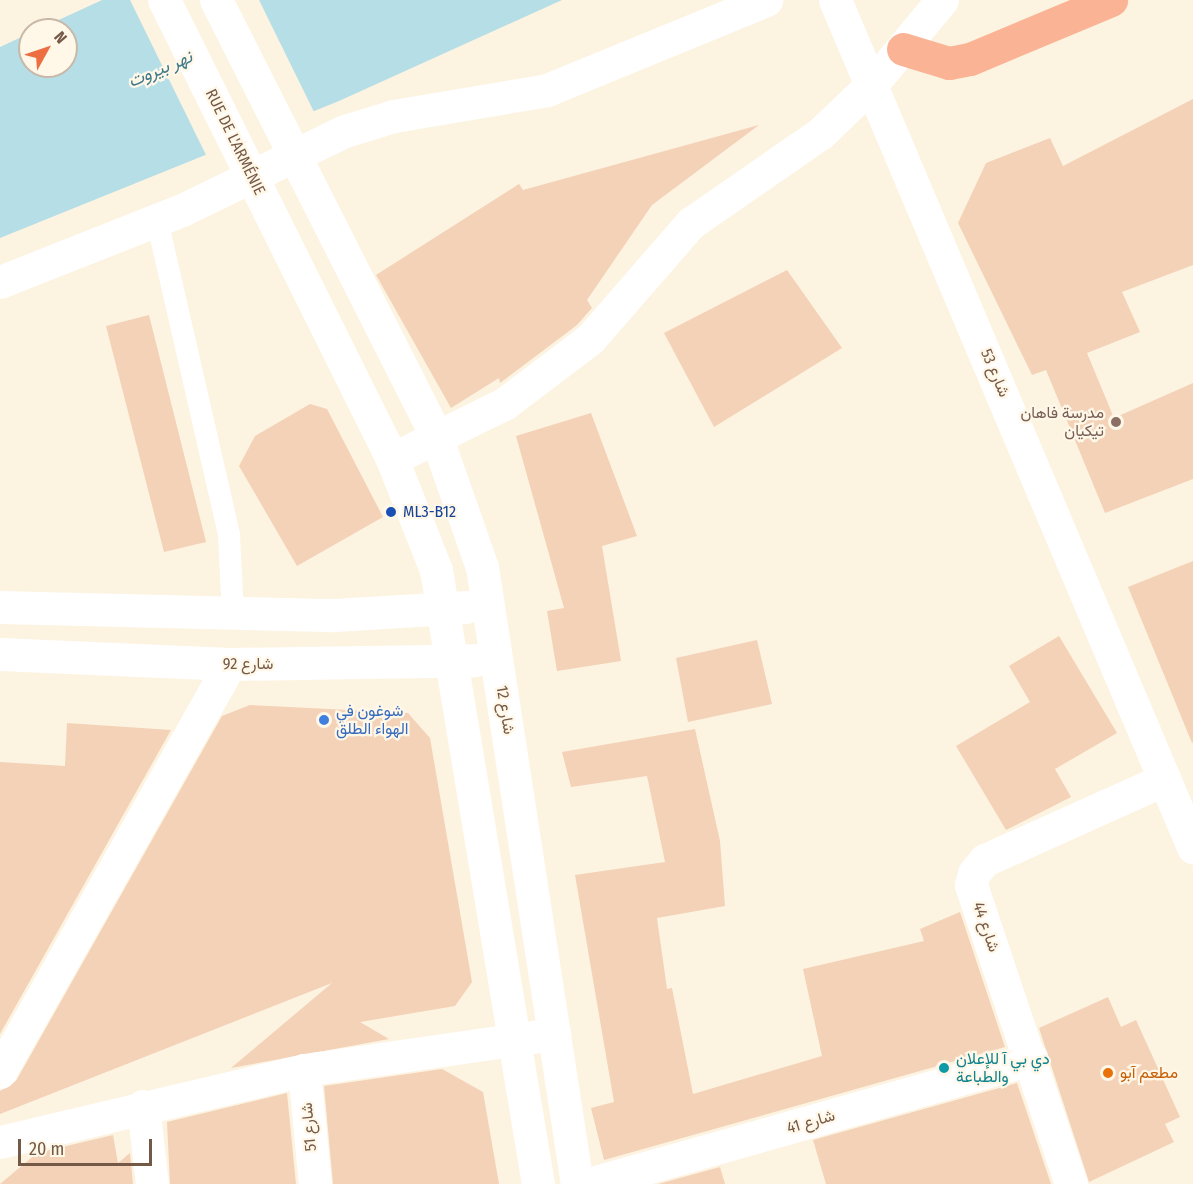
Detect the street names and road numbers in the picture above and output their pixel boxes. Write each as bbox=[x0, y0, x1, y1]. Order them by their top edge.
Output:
street label: RUE DE L'ARMÉNIE bbox=[201, 86, 269, 198]
street label: شارع 53 bbox=[976, 346, 1014, 400]
street label: شارع 92 bbox=[223, 654, 273, 674]
street label: شارع 12 bbox=[492, 684, 518, 736]
street label: شارع 44 bbox=[969, 900, 1003, 954]
street label: شارع 51 bbox=[297, 1102, 321, 1152]
street label: شارع 41 bbox=[785, 1106, 837, 1138]

